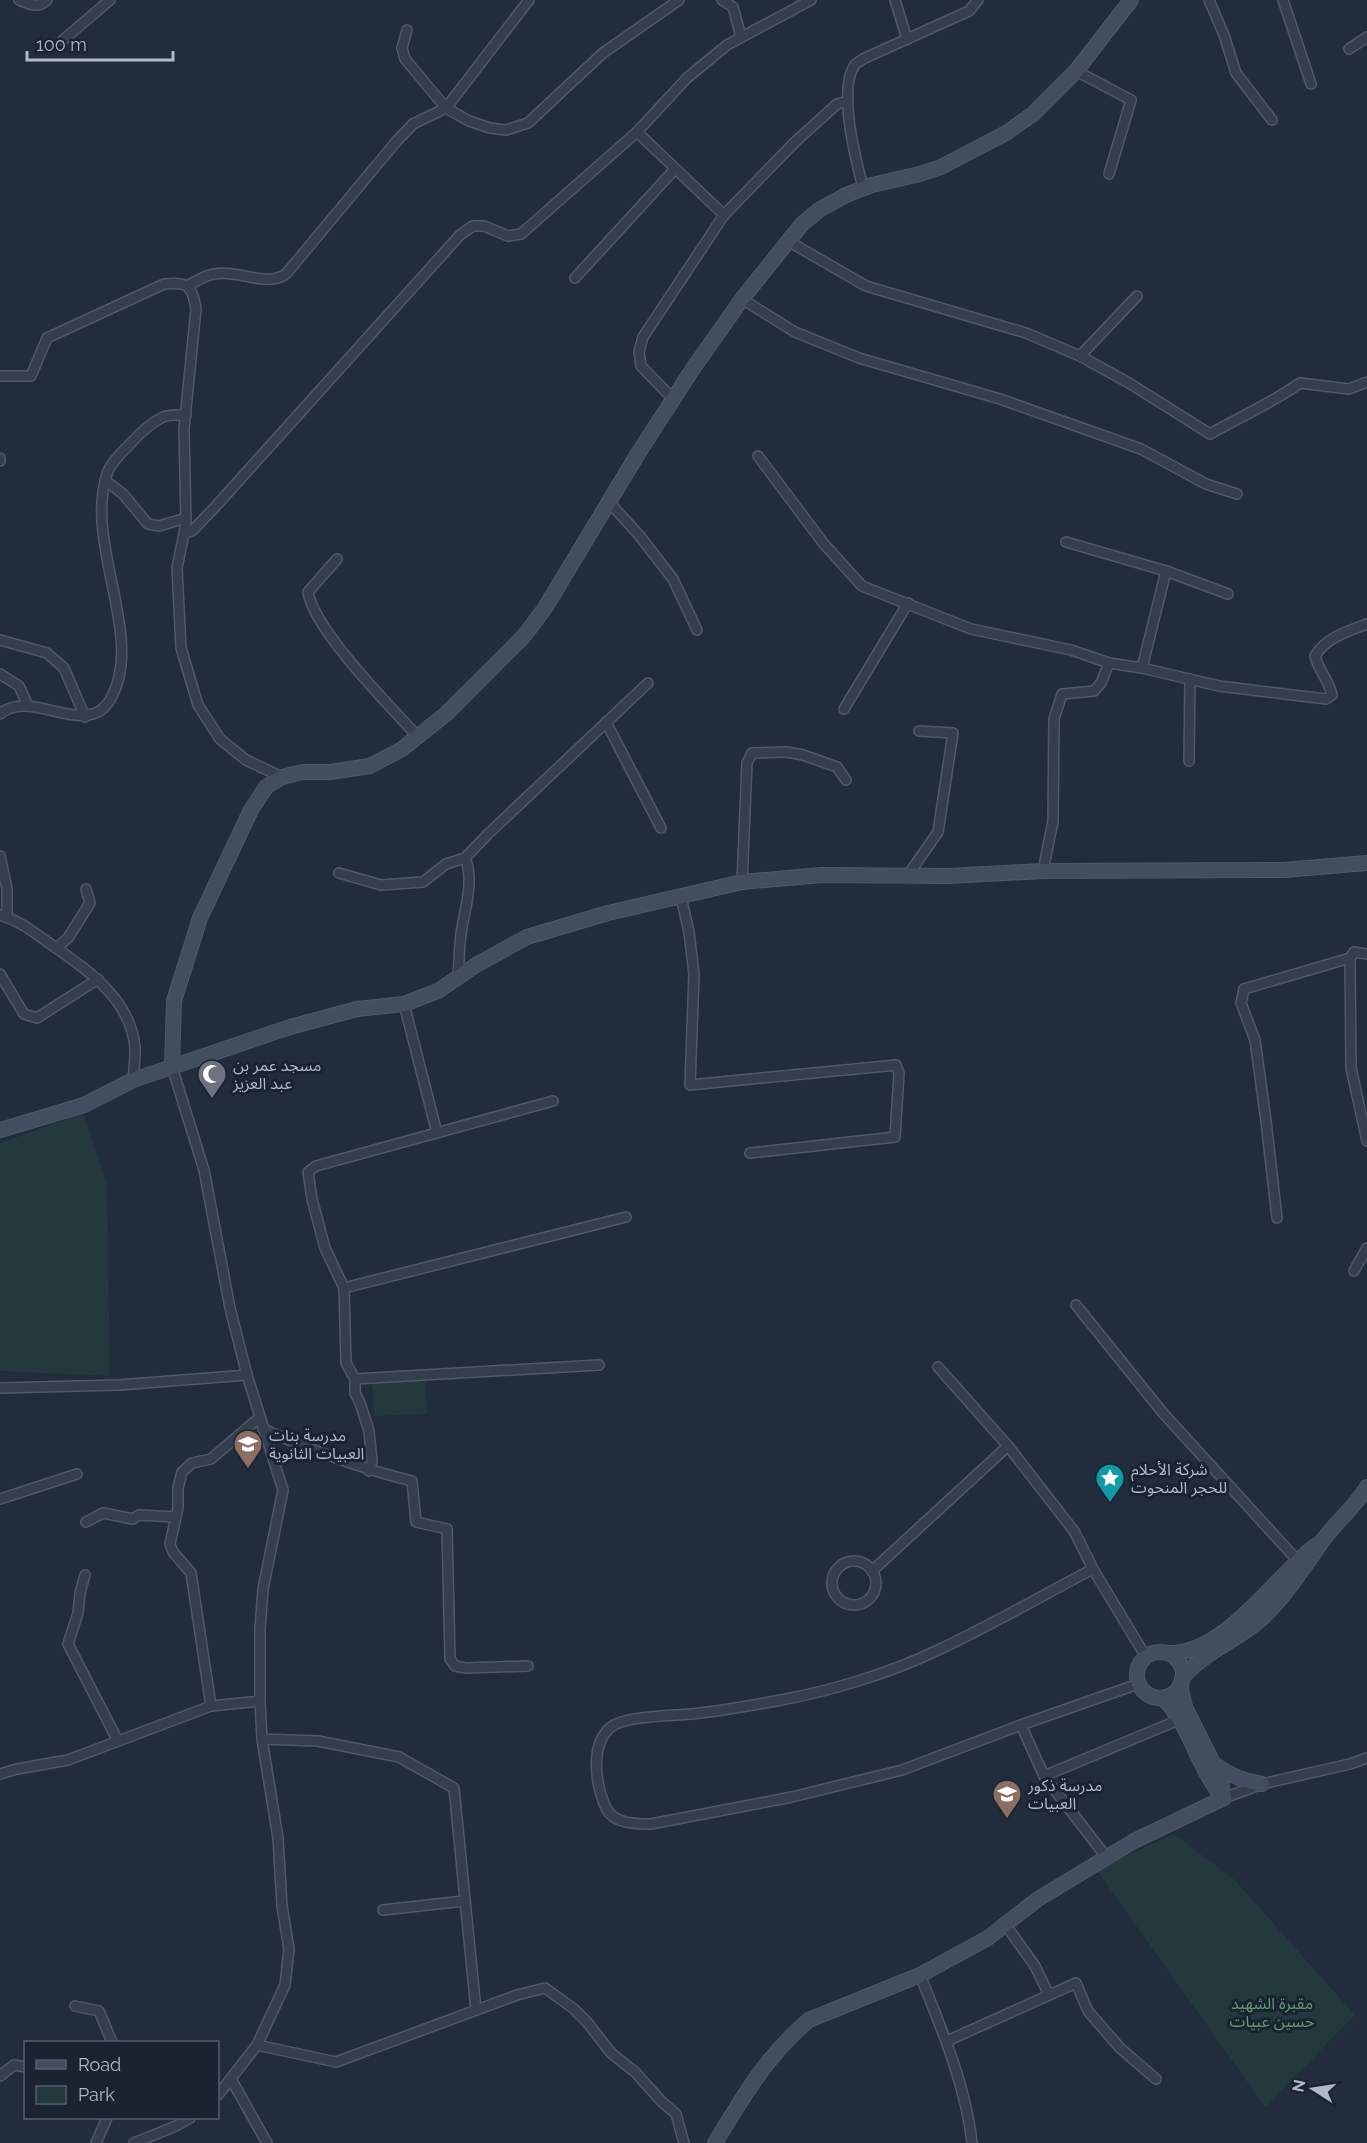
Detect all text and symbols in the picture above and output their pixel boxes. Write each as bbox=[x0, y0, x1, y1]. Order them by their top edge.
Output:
scale bar bbox=[27, 24, 172, 62]
text: 100 m bbox=[36, 34, 87, 55]
place label: مسجد عمر بن عبد العزيز bbox=[232, 1056, 321, 1093]
mosque icon: مسجد عمر بن عبد العزيز bbox=[196, 1058, 228, 1100]
place label: مدرسة بنات العبيات الثانوية bbox=[269, 1426, 364, 1463]
school or university icon: مدرسة بنات العبيات الثانوية bbox=[232, 1428, 264, 1470]
place label: شركة الأحلام للحجر المنحوت bbox=[1131, 1460, 1227, 1497]
place icon: شركة الأحلام للحجر المنحوت bbox=[1094, 1462, 1126, 1504]
place label: مدرسة ذكور العبيات bbox=[1027, 1776, 1102, 1813]
school or university icon: مدرسة ذكور العبيات bbox=[991, 1778, 1023, 1820]
park label: مقبرة الشهيد حسين عبيات bbox=[1230, 1994, 1314, 2031]
legend bbox=[24, 2041, 219, 2119]
text: Road bbox=[78, 2054, 121, 2075]
north arrow bbox=[1283, 2059, 1343, 2119]
text: N bbox=[1288, 2078, 1309, 2094]
text: Park bbox=[78, 2084, 115, 2105]

